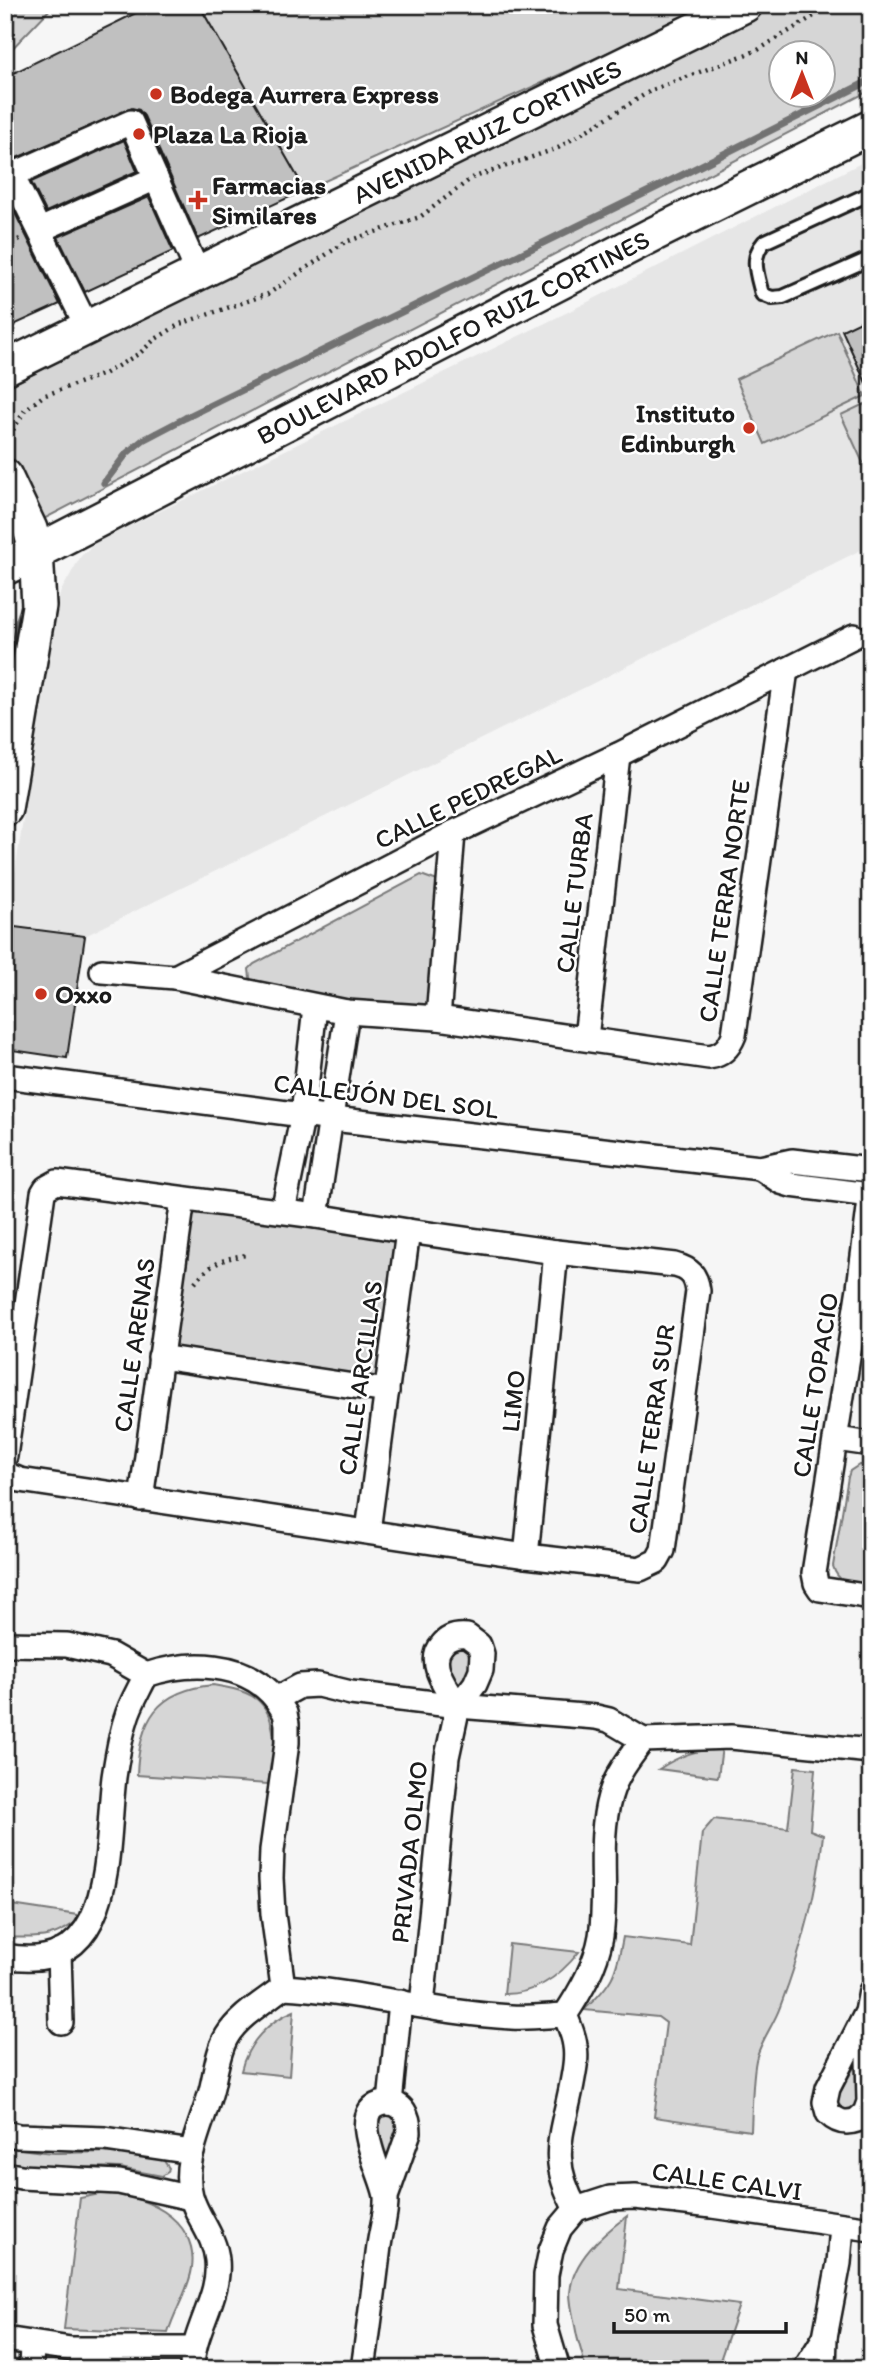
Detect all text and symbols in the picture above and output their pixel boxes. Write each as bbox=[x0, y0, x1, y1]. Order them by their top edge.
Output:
north arrow bbox=[768, 38, 838, 108]
text: N bbox=[796, 46, 808, 69]
street label: AVENIDA RUIZ CORTINES bbox=[348, 52, 627, 211]
place label: Bodega Aurrera Express bbox=[170, 78, 439, 110]
marker: Bodega Aurrera Express bbox=[148, 86, 164, 102]
place label: Plaza La Rioja bbox=[153, 118, 308, 150]
marker: Plaza La Rioja bbox=[131, 126, 147, 142]
place label: Farmacias Similares bbox=[212, 169, 326, 231]
marker: Farmacias Similares bbox=[190, 192, 206, 208]
street label: BOULEVARD ADOLFO RUIZ CORTINES bbox=[251, 223, 655, 452]
place label: Instituto Edinburgh bbox=[621, 397, 735, 459]
marker: Instituto Edinburgh bbox=[741, 420, 757, 436]
street label: CALLE PEDREGAL bbox=[369, 738, 567, 856]
street label: CALLE TERRA NORTE bbox=[691, 777, 757, 1025]
street label: CALLE TURBA bbox=[548, 810, 600, 975]
place label: Oxxo bbox=[55, 978, 112, 1010]
marker: Oxxo bbox=[33, 986, 49, 1002]
street label: CALLEJÓN DEL SOL bbox=[272, 1066, 500, 1126]
street label: CALLE ARENAS bbox=[106, 1256, 162, 1434]
street label: CALLE ARCILLAS bbox=[330, 1279, 390, 1477]
street label: CALLE TOPACIO bbox=[785, 1290, 845, 1480]
street label: CALLE TERRA SUR bbox=[620, 1322, 682, 1536]
street label: LIMO bbox=[494, 1368, 532, 1434]
street label: PRIVADA OLMO bbox=[384, 1759, 434, 1945]
street label: CALLE CALVI bbox=[650, 2155, 804, 2207]
scale bar bbox=[614, 2290, 785, 2334]
text: 50 m bbox=[624, 2302, 671, 2327]

